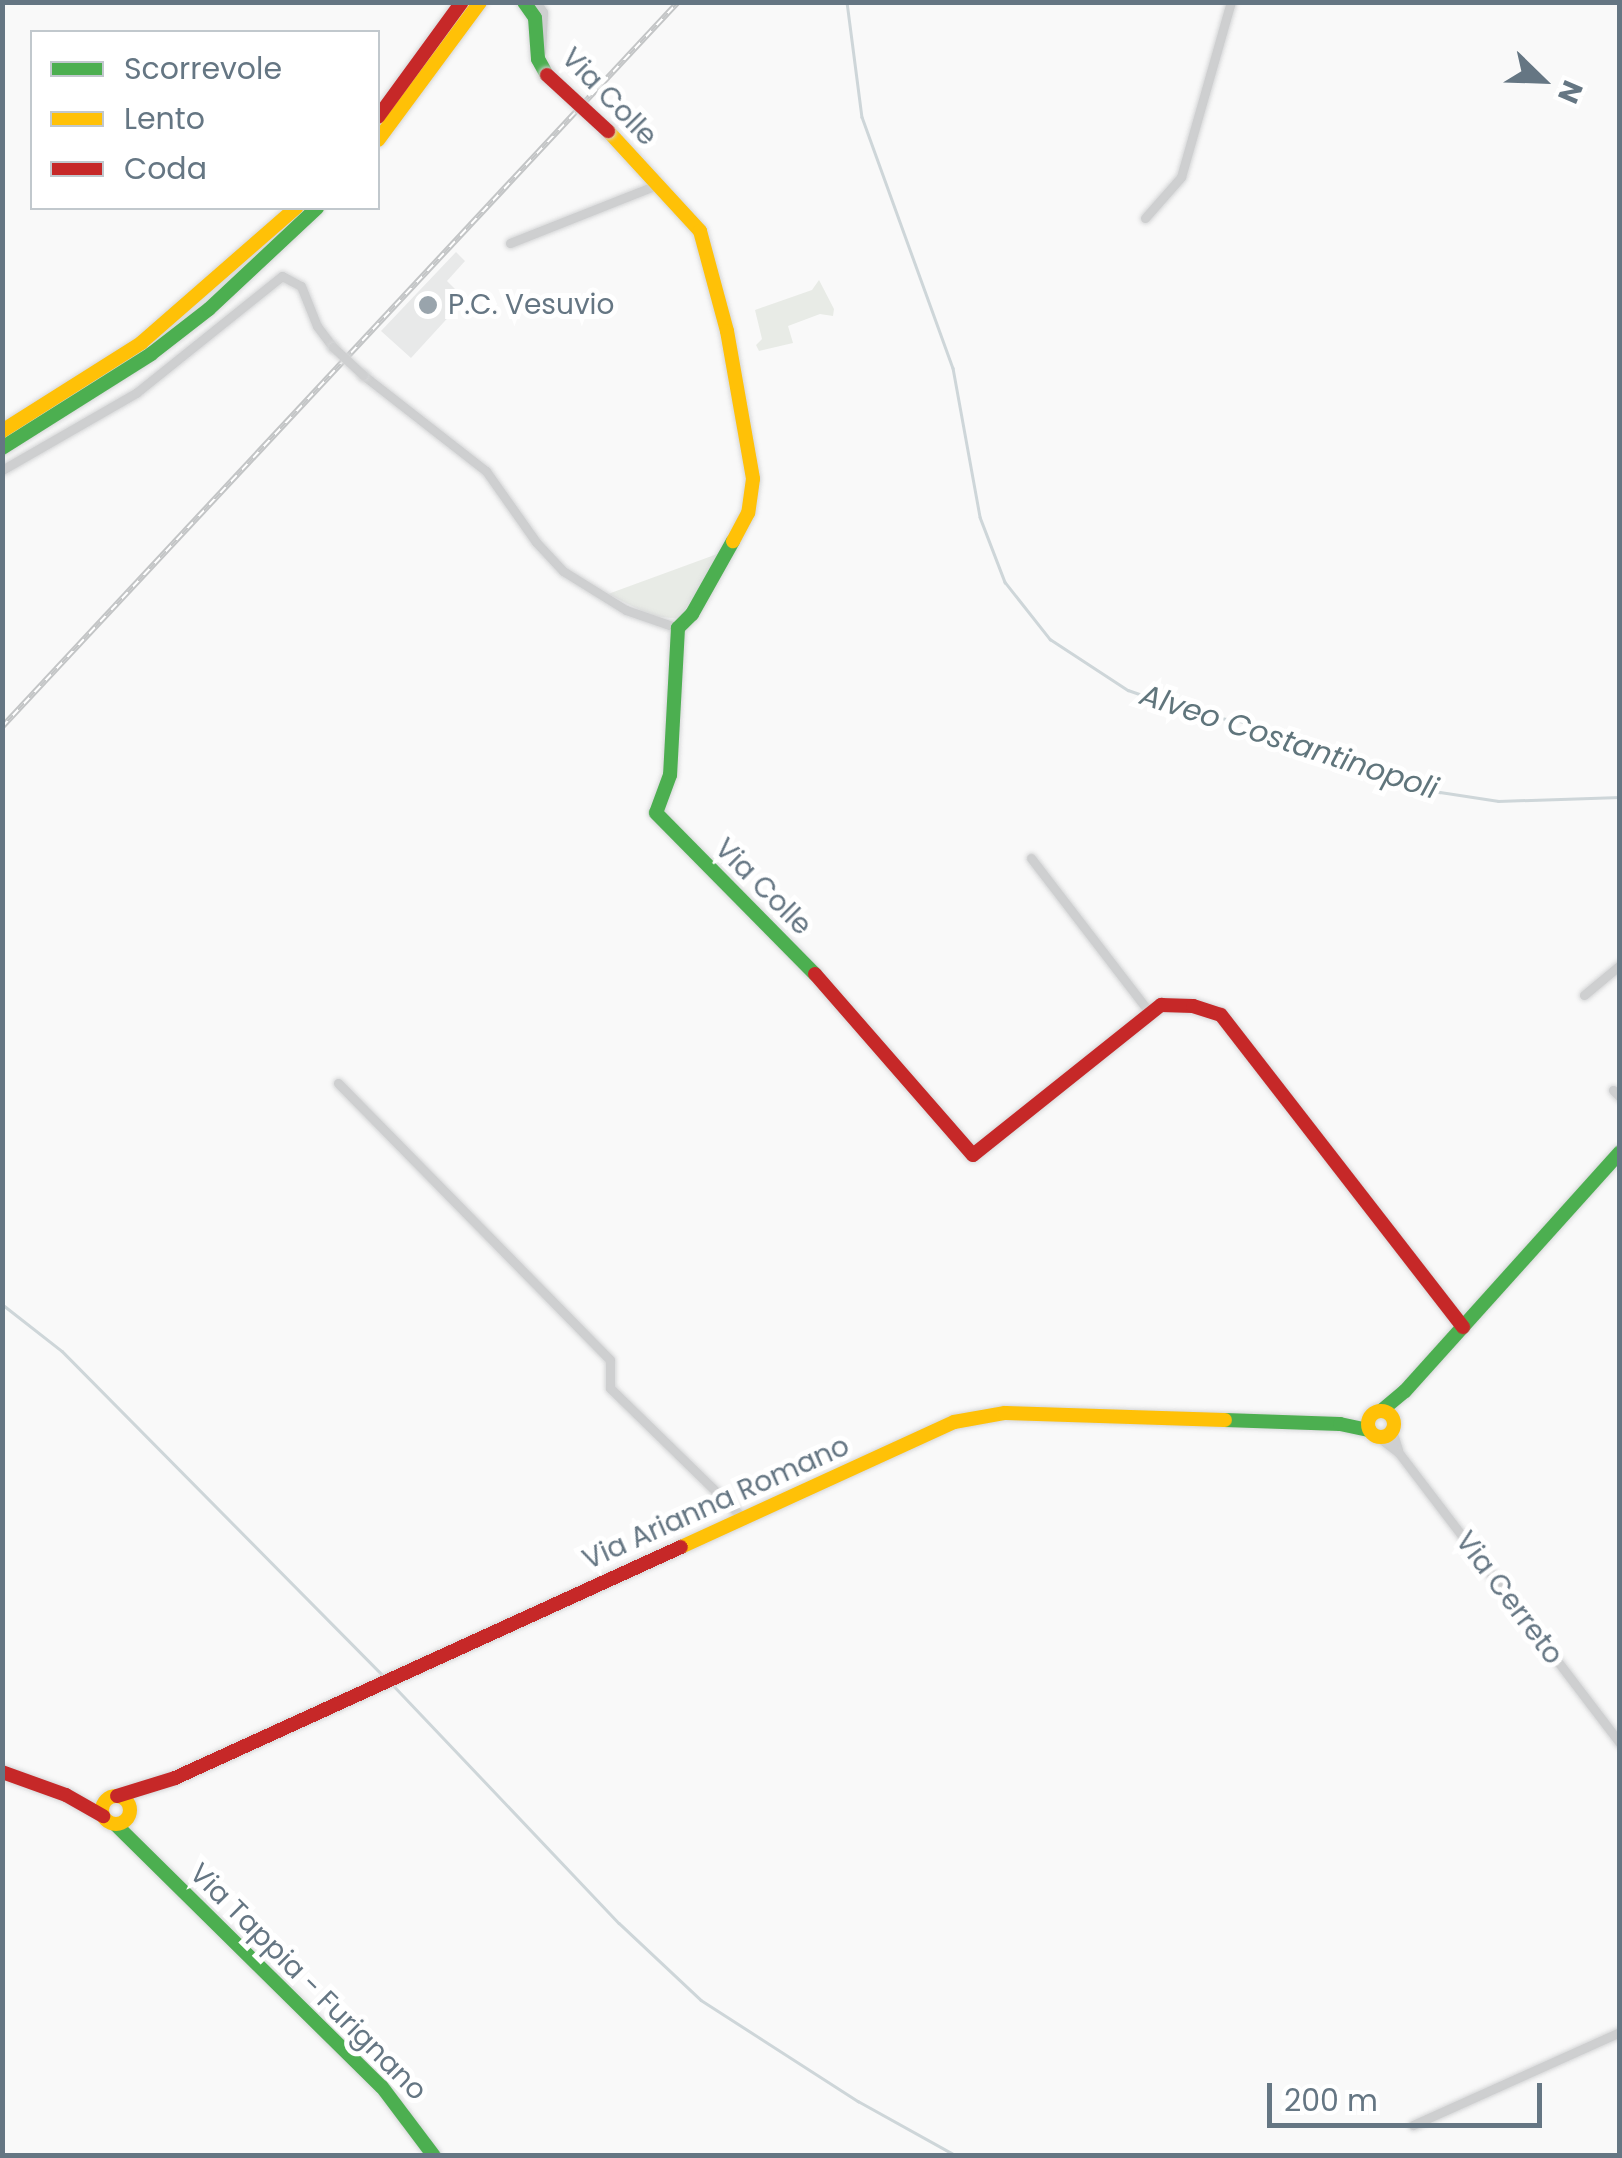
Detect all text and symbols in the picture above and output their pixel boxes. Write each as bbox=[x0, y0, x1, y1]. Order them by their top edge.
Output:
legend bbox=[30, 30, 380, 210]
north arrow bbox=[1492, 30, 1592, 130]
street label: Via Colle bbox=[554, 41, 664, 153]
text: Scorrevole bbox=[124, 47, 282, 90]
text: N bbox=[1548, 75, 1592, 109]
text: Lento bbox=[124, 97, 205, 140]
text: Coda bbox=[124, 147, 207, 190]
place label: P.C. Vesuvio bbox=[448, 288, 614, 322]
marker: P.C. Vesuvio bbox=[417, 294, 439, 316]
water label: Alveo Costantinopoli bbox=[1136, 677, 1442, 807]
street label: Via Colle bbox=[708, 832, 818, 942]
street label: Via Arianna Romano bbox=[578, 1429, 854, 1577]
street label: Via Cerreto bbox=[1448, 1525, 1570, 1671]
street label: Via Tappia - Furignano bbox=[183, 1857, 433, 2107]
scale bar bbox=[1272, 2063, 1547, 2125]
text: 200 m bbox=[1284, 2079, 1378, 2122]

